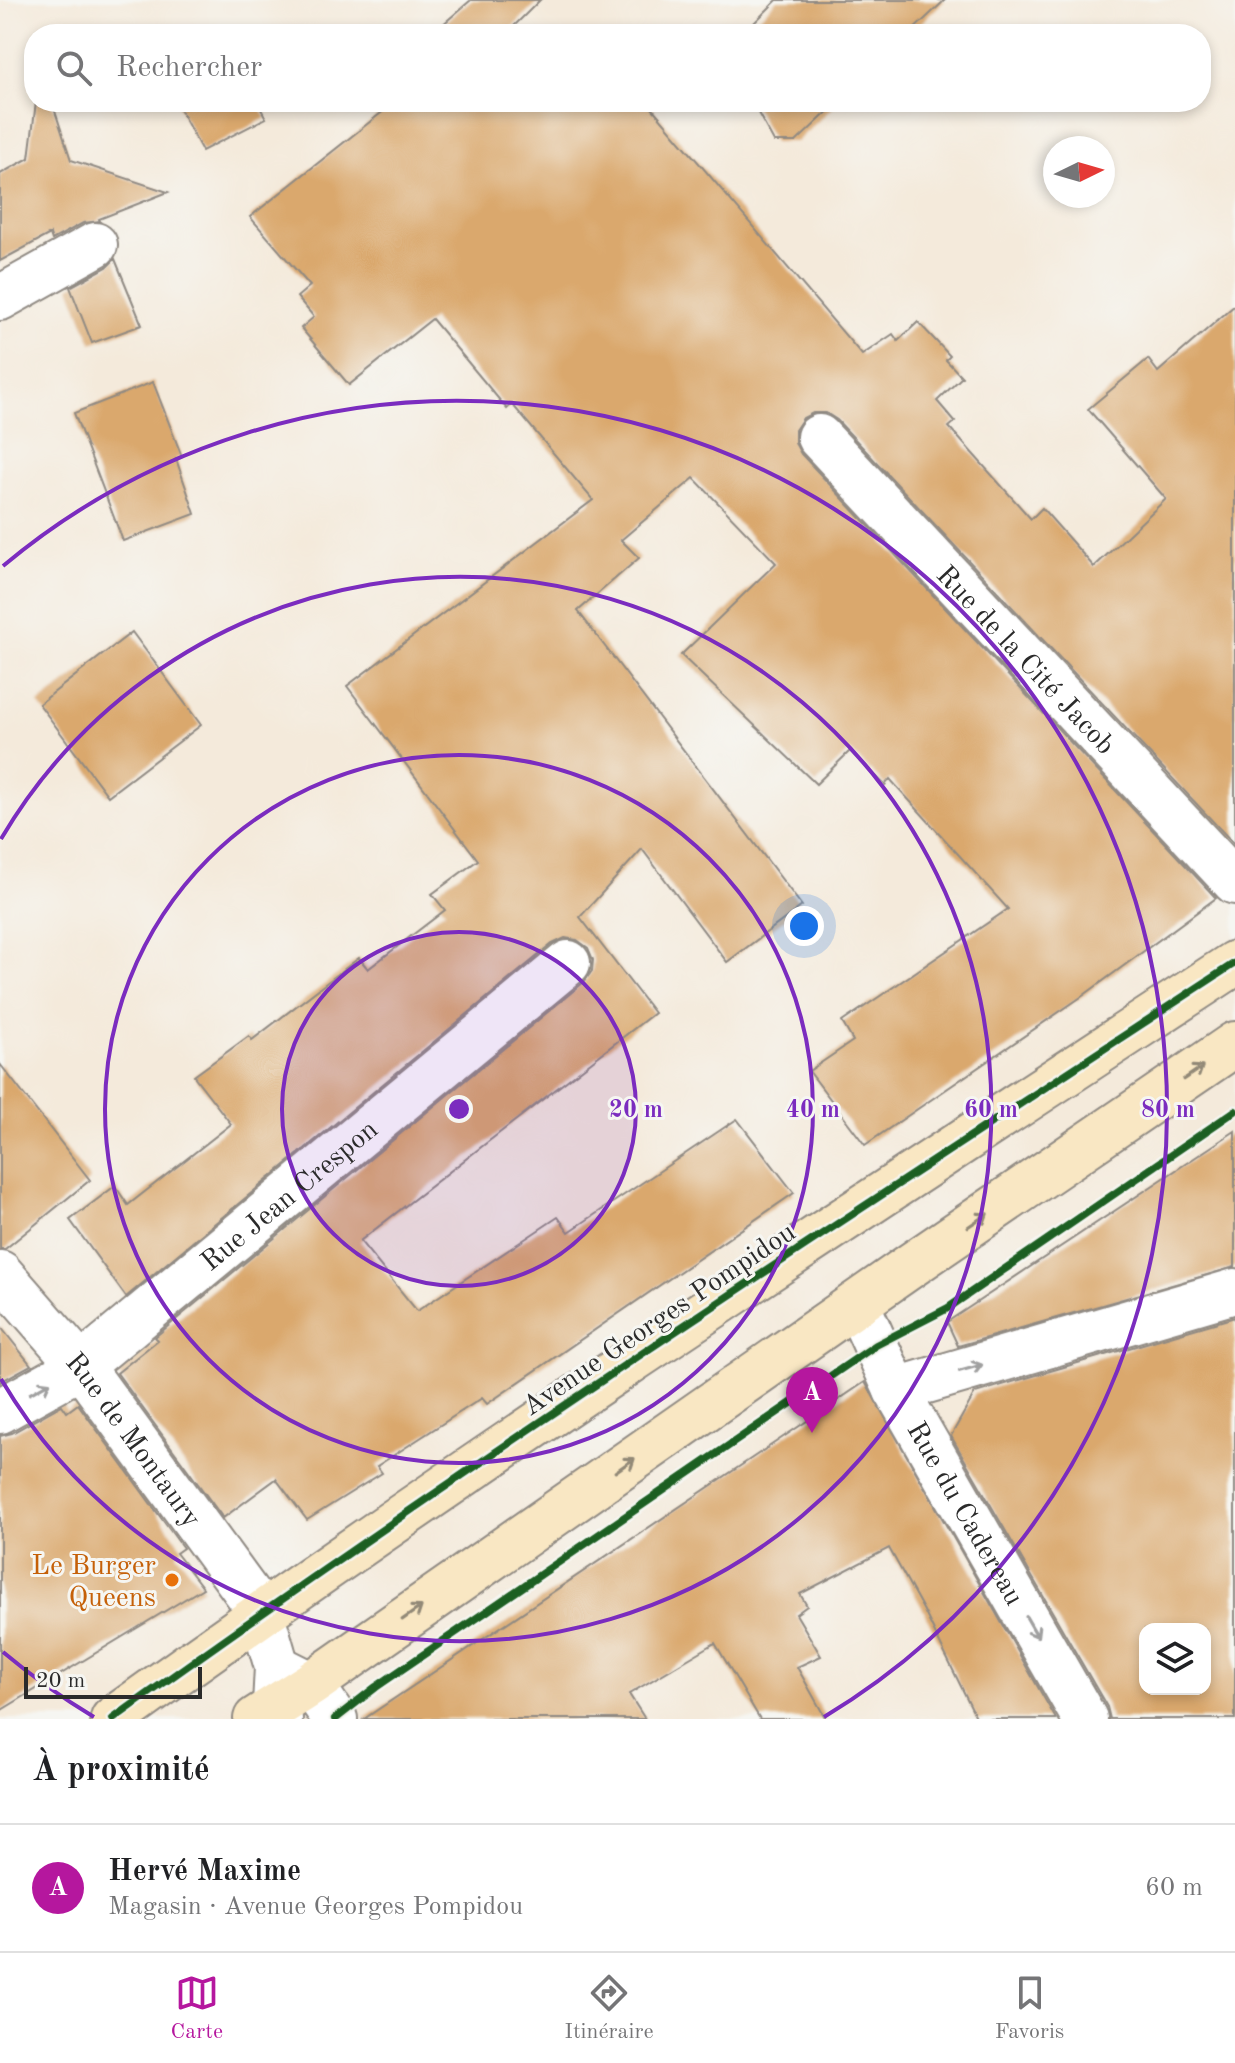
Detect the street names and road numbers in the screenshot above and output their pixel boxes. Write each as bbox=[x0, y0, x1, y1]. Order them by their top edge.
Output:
street label: Rue de la Cité Jacob bbox=[930, 561, 1119, 761]
street label: Rue Jean Crespon bbox=[197, 1116, 384, 1277]
street label: Avenue Georges Pompidou bbox=[518, 1219, 801, 1422]
street label: Rue de Montaury bbox=[59, 1349, 205, 1533]
street label: Rue du Cadereau bbox=[900, 1418, 1028, 1611]

